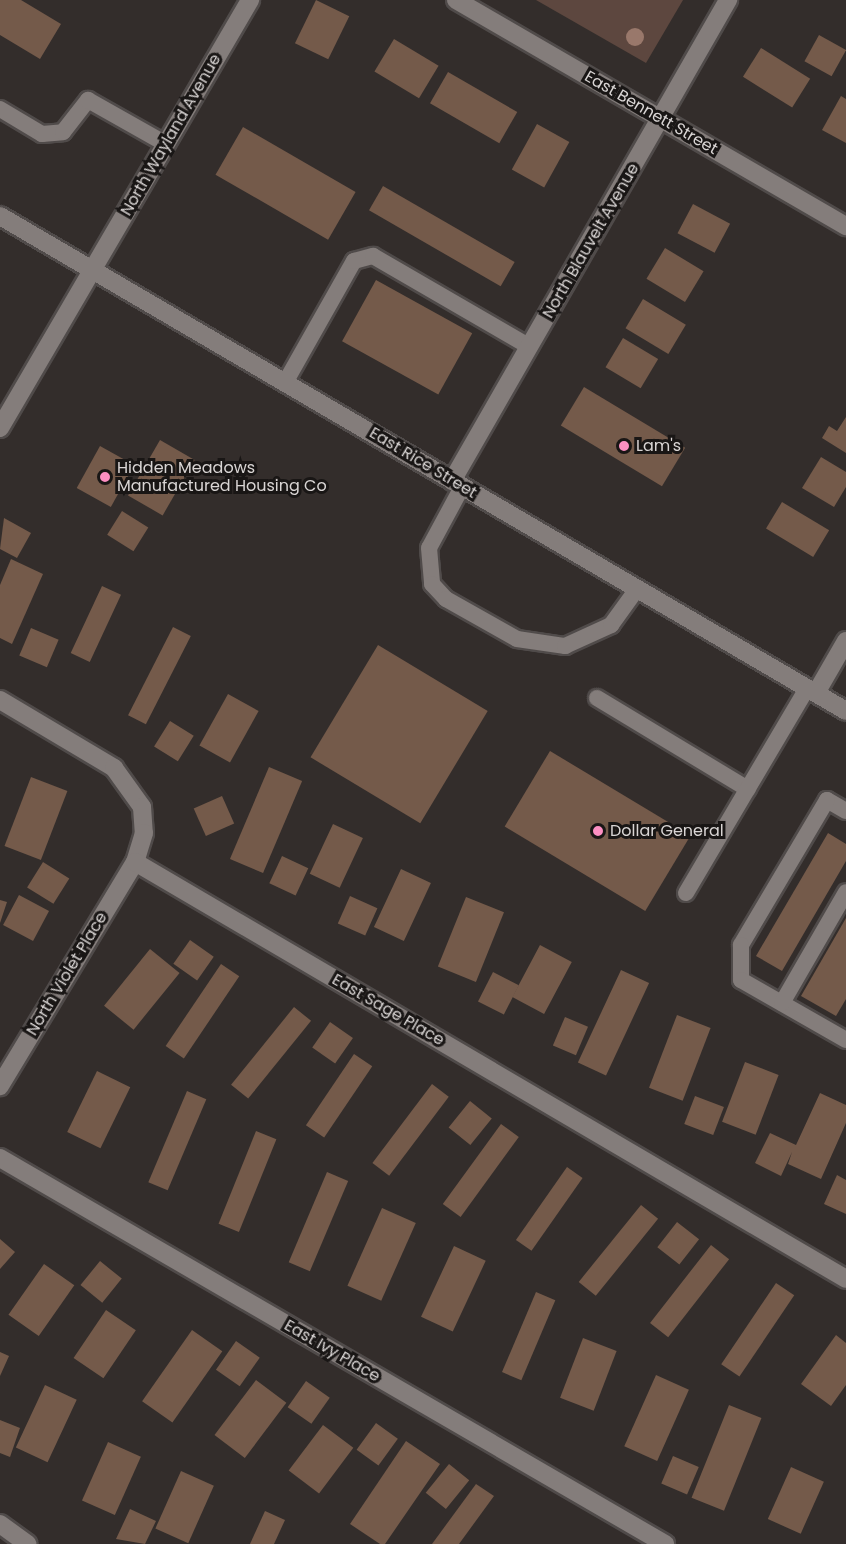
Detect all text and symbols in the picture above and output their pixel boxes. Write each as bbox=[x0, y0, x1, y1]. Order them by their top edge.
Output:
street label: North Wayland Avenue bbox=[117, 51, 225, 219]
street label: East Bennett Street bbox=[581, 67, 721, 159]
street label: North Blauvelt Avenue bbox=[539, 160, 643, 322]
street label: East Rice Street bbox=[366, 423, 480, 503]
place label: Lam's bbox=[636, 436, 681, 456]
marker: Lam's bbox=[617, 439, 631, 453]
place label: Hidden Meadows Manufactured Housing Co bbox=[117, 458, 327, 496]
marker: Hidden Meadows Manufactured Housing Co bbox=[98, 470, 112, 484]
place label: Dollar General bbox=[610, 821, 724, 841]
marker: Dollar General bbox=[591, 824, 605, 838]
street label: North Violet Place bbox=[23, 909, 111, 1039]
street label: East Sage Place bbox=[328, 970, 448, 1050]
street label: East Ivy Place bbox=[281, 1316, 383, 1386]

